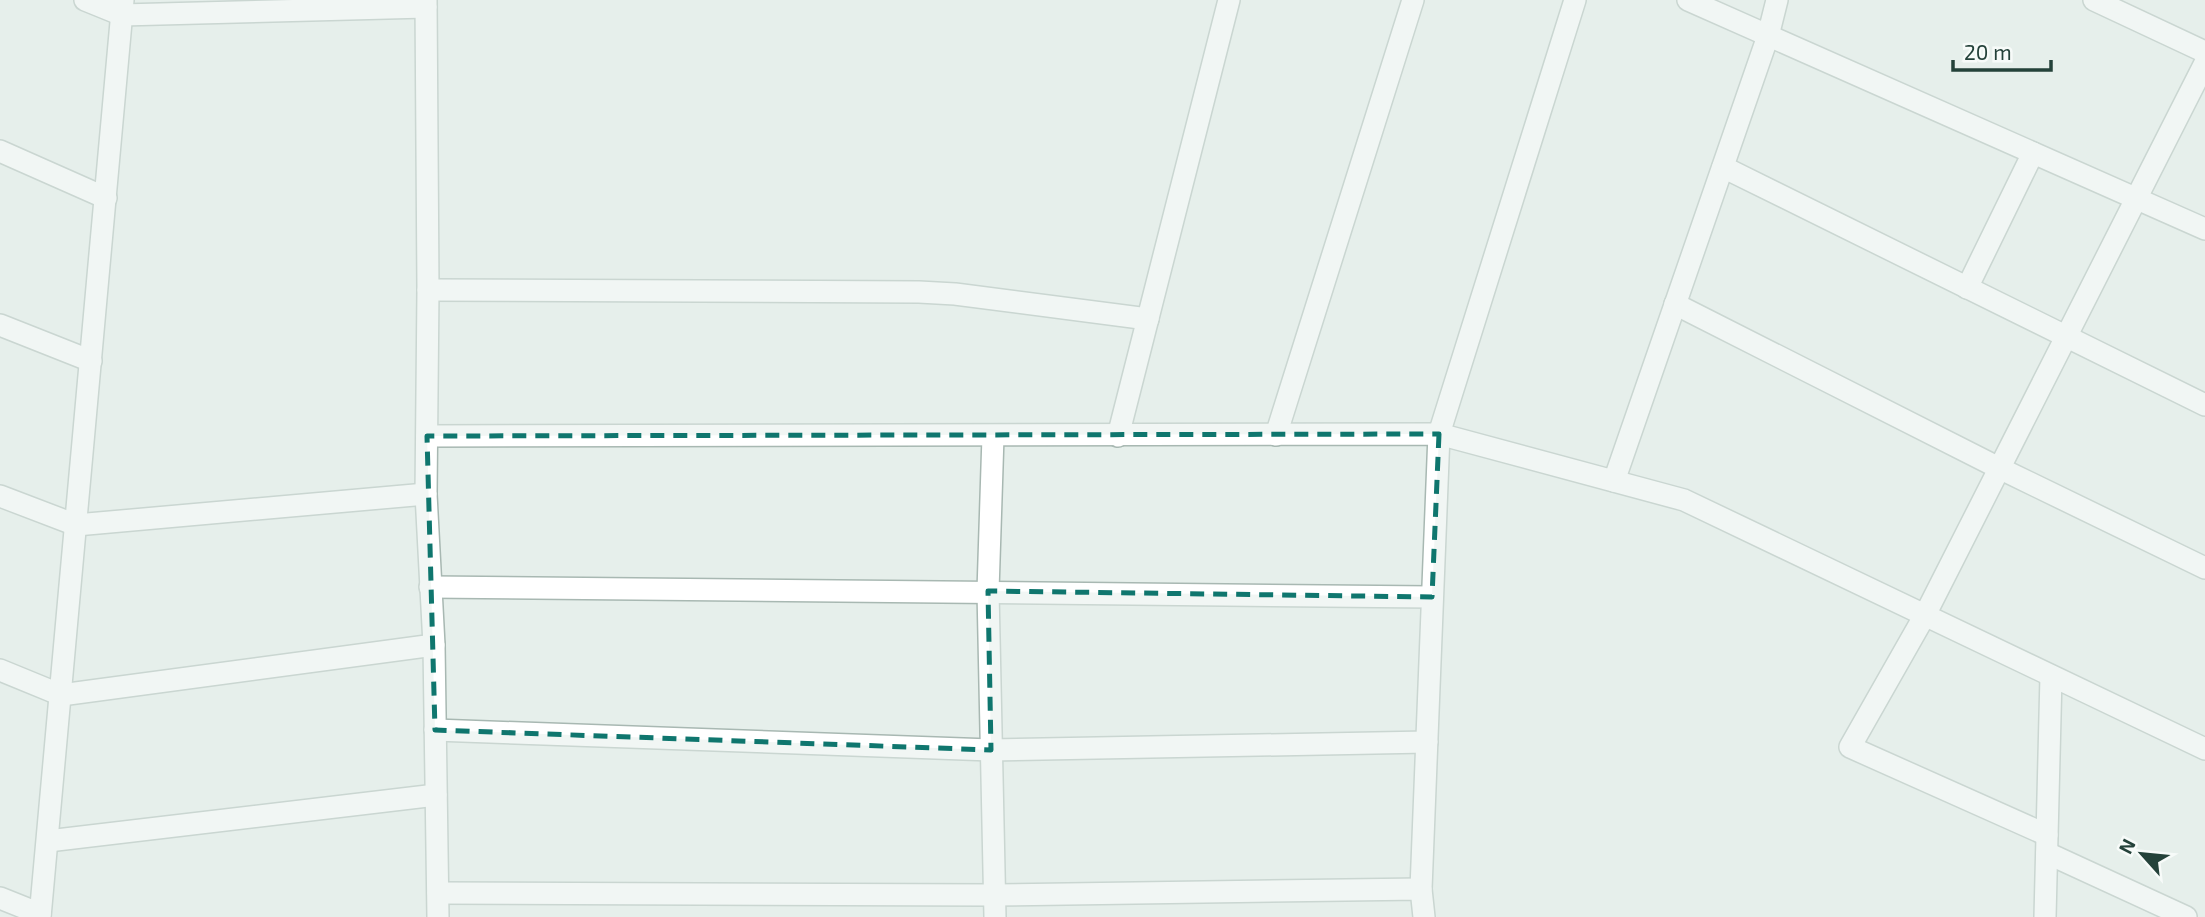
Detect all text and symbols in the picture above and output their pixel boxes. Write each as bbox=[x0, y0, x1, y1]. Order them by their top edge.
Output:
scale bar bbox=[1953, 28, 2051, 72]
text: 20 m bbox=[1964, 39, 2012, 64]
north arrow bbox=[2107, 819, 2177, 889]
text: N bbox=[2113, 835, 2140, 857]

